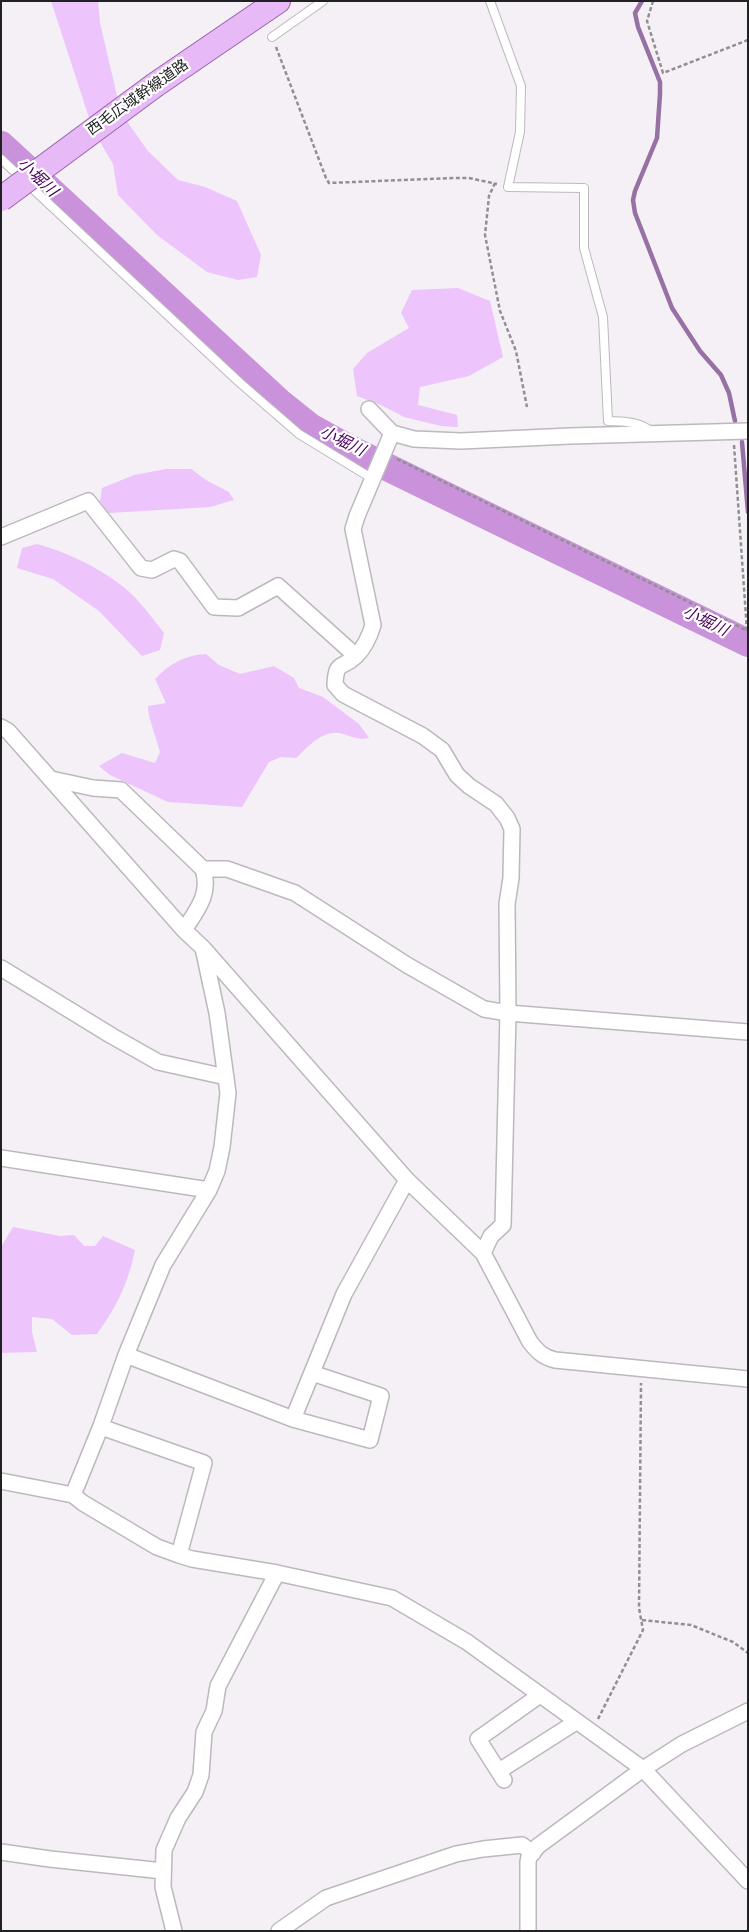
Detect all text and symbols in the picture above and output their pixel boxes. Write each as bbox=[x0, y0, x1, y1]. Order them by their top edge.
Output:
street label: 西毛広域幹線道路 bbox=[84, 56, 192, 140]
water label: 小堀川 bbox=[13, 155, 61, 201]
water label: 小堀川 bbox=[316, 423, 368, 461]
water label: 小堀川 bbox=[679, 603, 731, 641]

